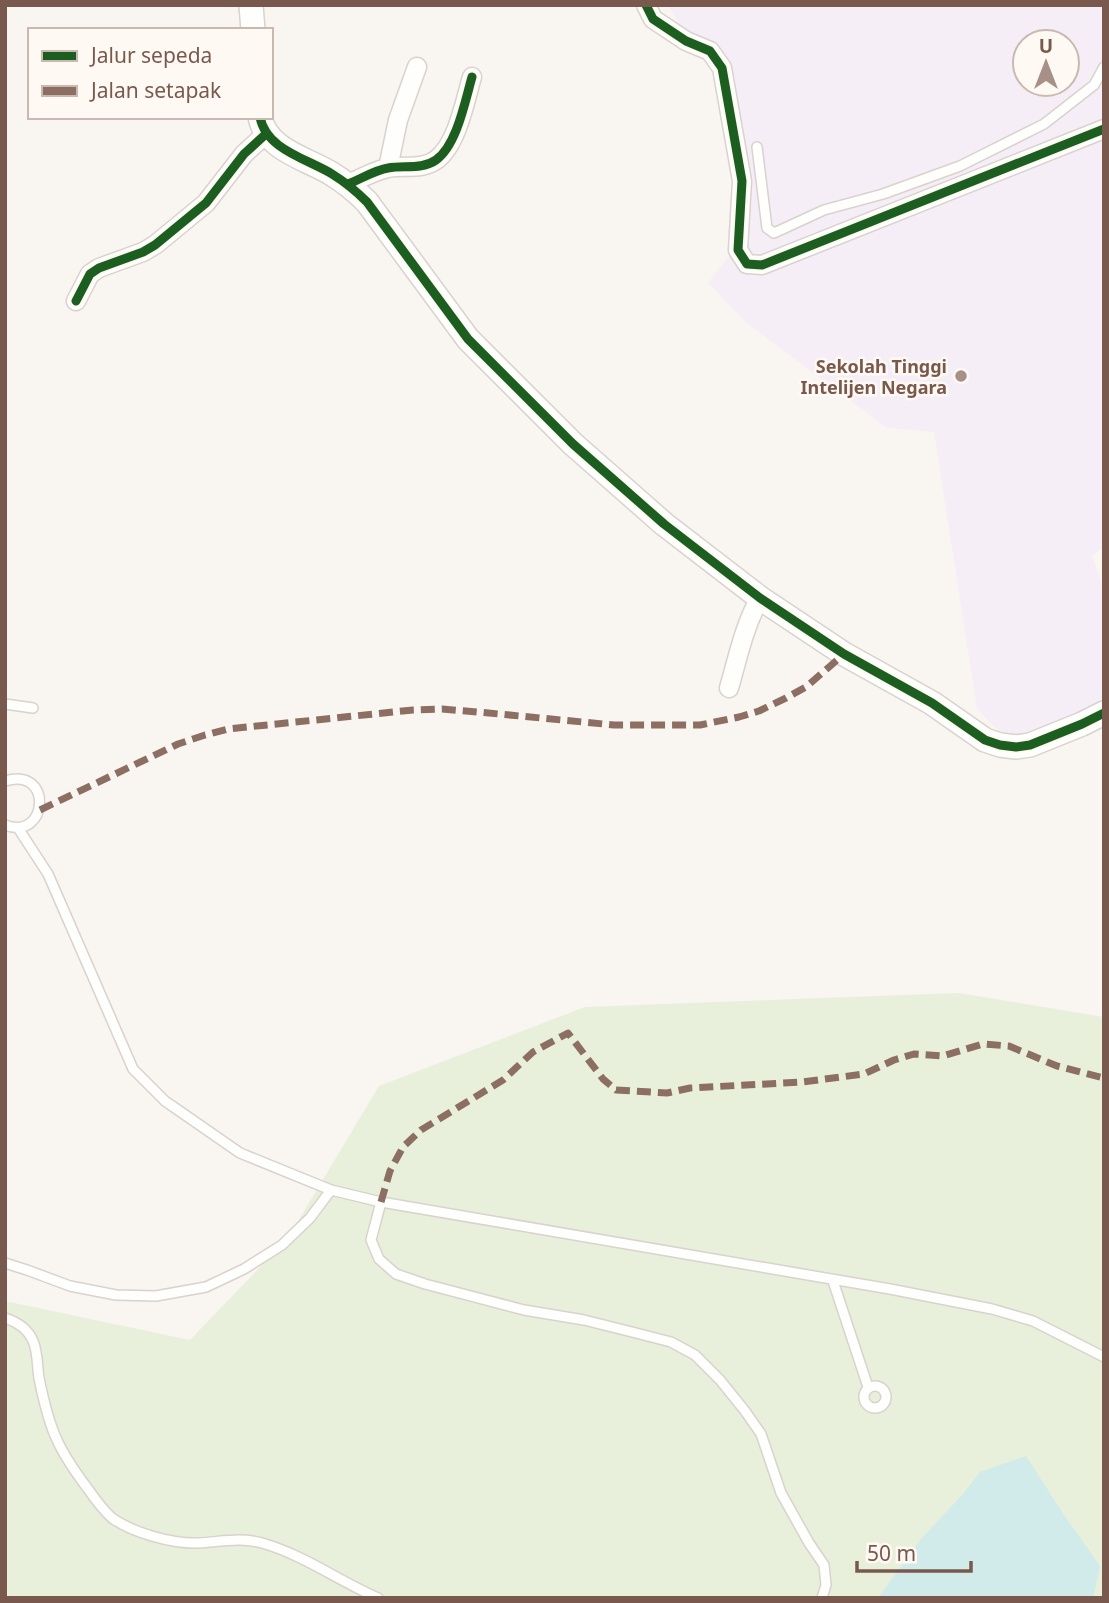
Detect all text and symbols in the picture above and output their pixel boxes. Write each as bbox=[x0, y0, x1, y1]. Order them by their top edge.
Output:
legend bbox=[28, 28, 273, 119]
north arrow bbox=[1011, 28, 1081, 98]
text: U bbox=[1039, 33, 1053, 59]
text: Jalur sepeda bbox=[89, 41, 212, 69]
text: Jalan setapak bbox=[89, 76, 222, 104]
place label: Sekolah Tinggi Intelijen Negara bbox=[800, 354, 947, 399]
marker: Sekolah Tinggi Intelijen Negara bbox=[953, 368, 969, 384]
scale bar bbox=[857, 1530, 971, 1574]
text: 50 m bbox=[867, 1539, 916, 1567]

